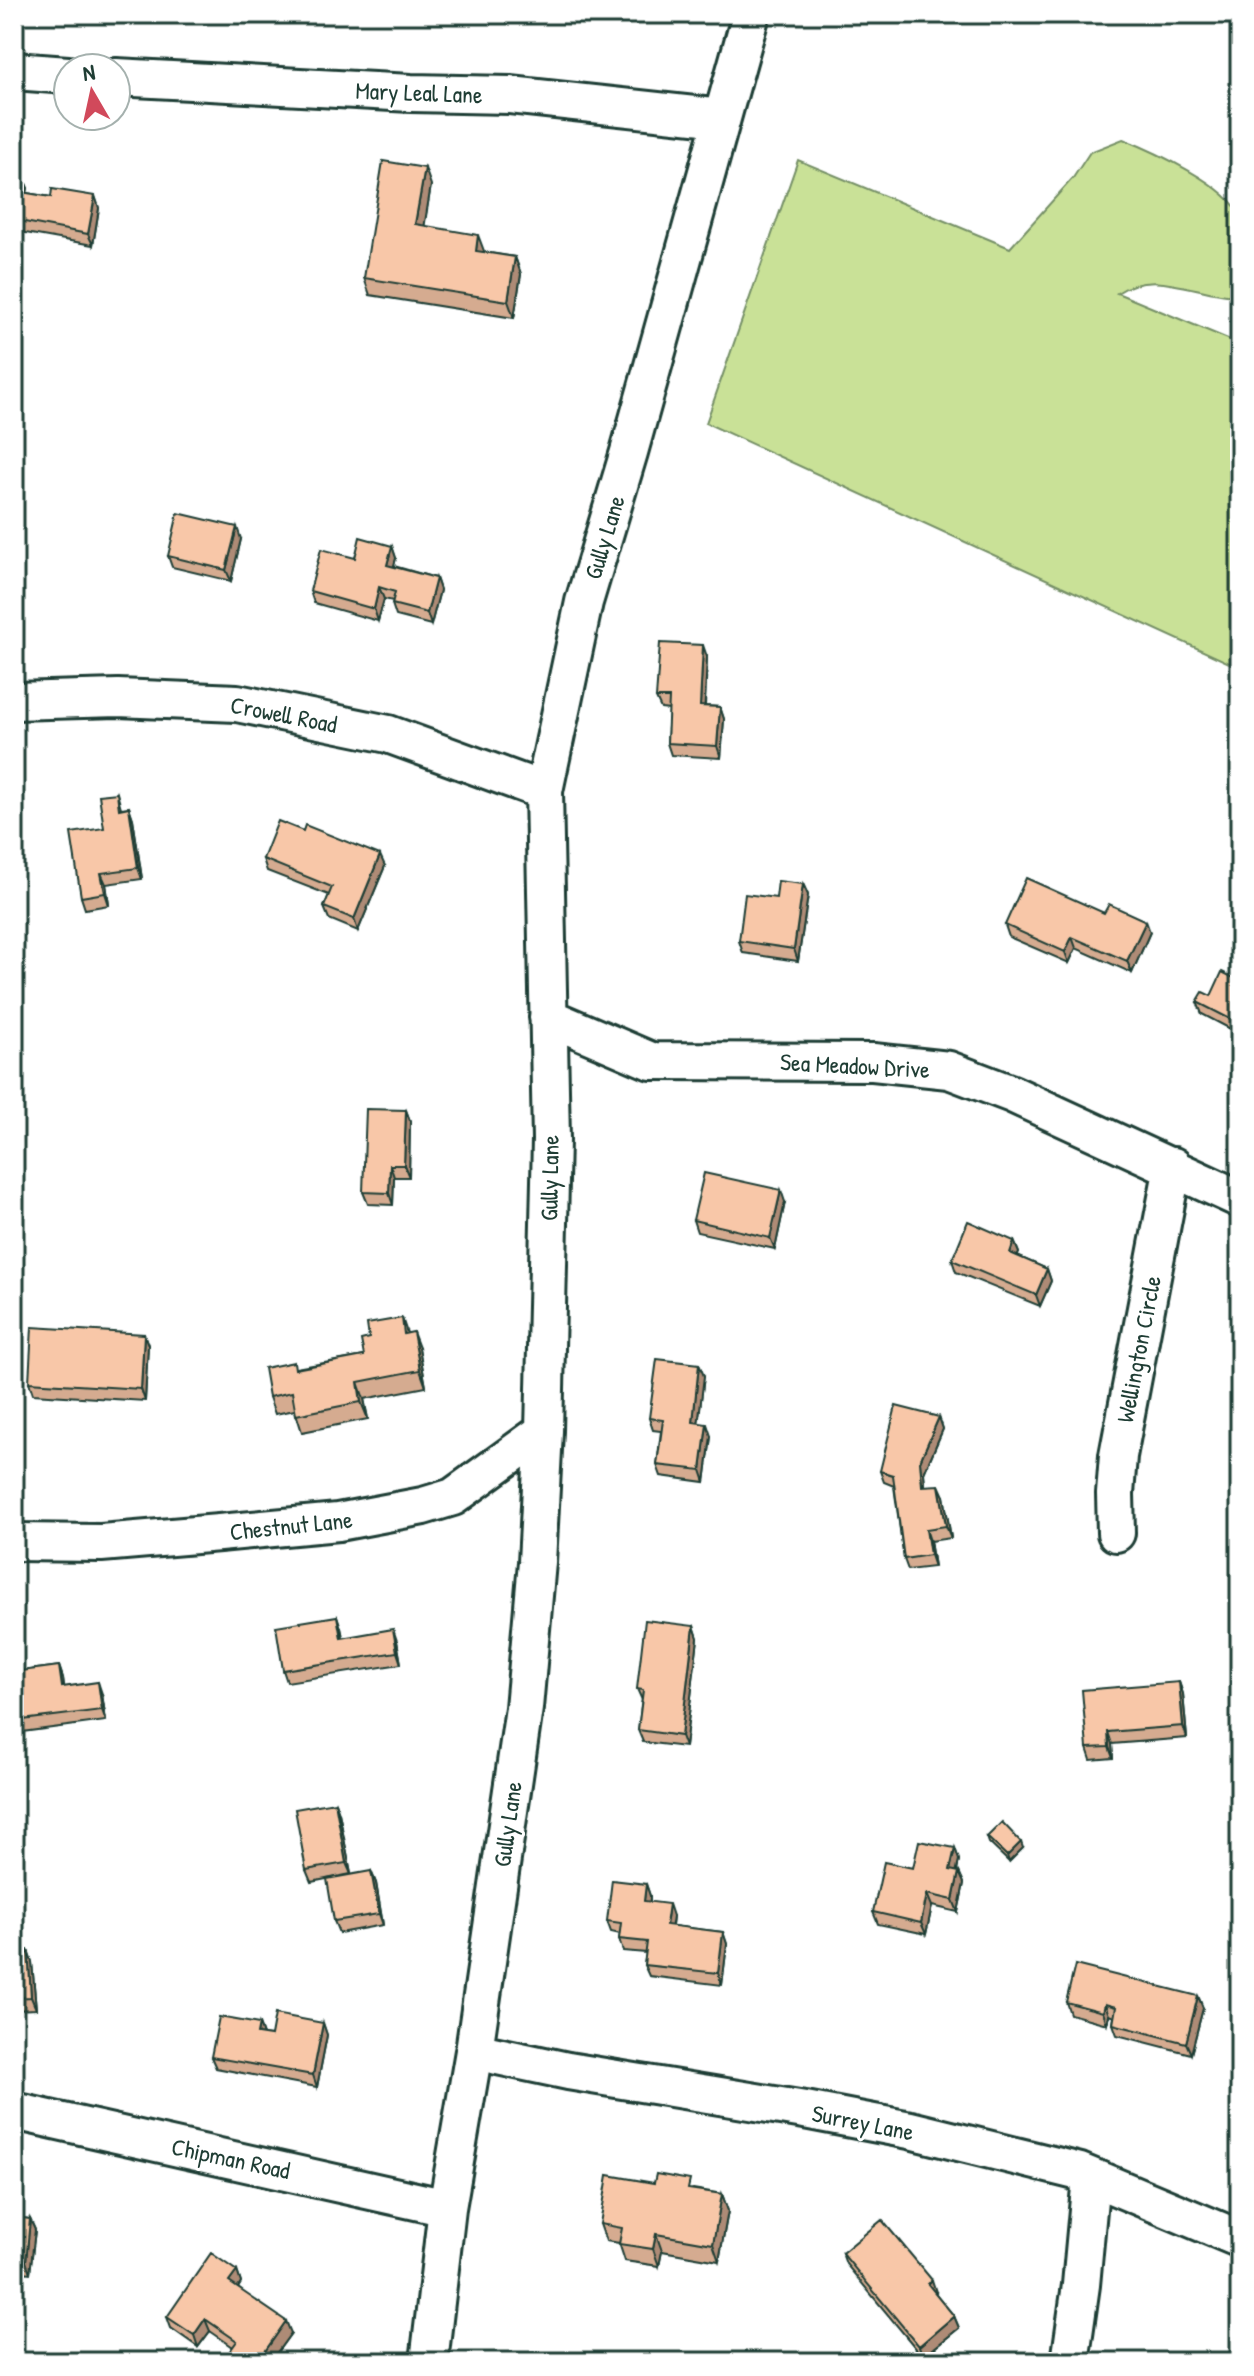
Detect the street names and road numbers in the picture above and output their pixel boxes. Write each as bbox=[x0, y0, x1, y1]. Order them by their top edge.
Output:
street label: Mary Leal Lane bbox=[355, 74, 484, 110]
street label: Gully Lane bbox=[576, 491, 632, 583]
street label: Crowell Road bbox=[228, 688, 340, 740]
street label: Sea Meadow Drive bbox=[779, 1045, 931, 1085]
street label: Gully Lane bbox=[532, 1134, 566, 1221]
street label: Wellington Circle bbox=[1108, 1272, 1168, 1425]
street label: Chestnut Lane bbox=[228, 1503, 354, 1547]
street label: Gully Lane bbox=[485, 1779, 529, 1869]
street label: Surrey Lane bbox=[809, 2096, 917, 2148]
street label: Chipman Road bbox=[169, 2130, 293, 2186]

